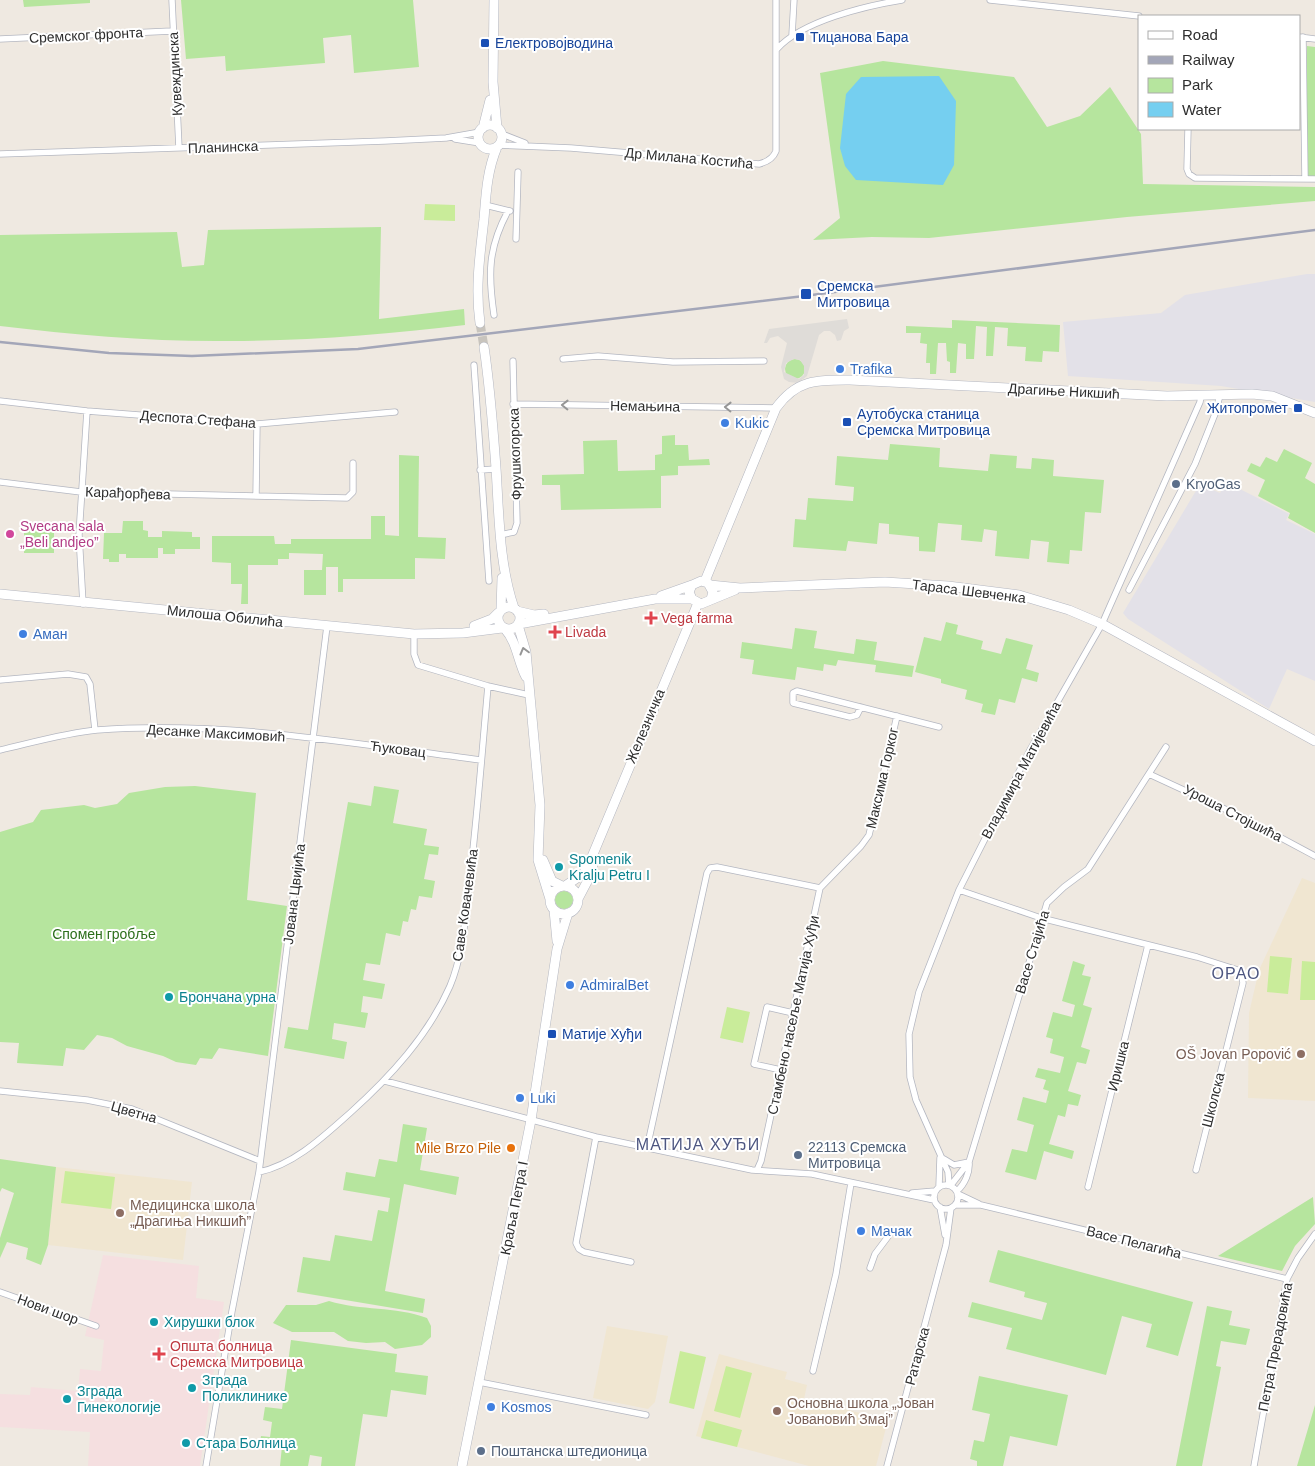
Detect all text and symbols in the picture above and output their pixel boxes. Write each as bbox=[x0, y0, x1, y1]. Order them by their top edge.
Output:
legend bbox=[1138, 15, 1300, 130]
street label: Сремског фронта bbox=[29, 24, 144, 46]
text: Road bbox=[1182, 26, 1218, 43]
place label: Тицанова Бара bbox=[810, 29, 909, 45]
street label: Кувеждинска bbox=[165, 31, 185, 117]
marker: Тицанова Бара bbox=[794, 31, 806, 43]
place label: Електровојводина bbox=[495, 35, 613, 51]
marker: Електровојводина bbox=[479, 37, 491, 49]
text: Railway bbox=[1182, 51, 1235, 68]
text: Park bbox=[1182, 76, 1213, 93]
text: Water bbox=[1182, 101, 1221, 118]
street label: Планинска bbox=[187, 138, 259, 156]
street label: Др Милана Костића bbox=[624, 144, 754, 172]
place label: Сремска Митровица bbox=[817, 278, 890, 310]
marker: Сремска Митровица bbox=[799, 287, 813, 301]
place label: Trafika bbox=[850, 361, 892, 377]
marker: Trafika bbox=[834, 363, 846, 375]
street label: Драгиње Никшић bbox=[1008, 380, 1120, 402]
street label: Немањина bbox=[610, 397, 680, 415]
one-way arrow bbox=[561, 400, 568, 410]
place label: Житопромет bbox=[1207, 400, 1289, 416]
one-way arrow bbox=[723, 402, 731, 413]
marker: Житопромет bbox=[1292, 402, 1304, 414]
place label: Аутобуска станица Сремска Митровица bbox=[857, 406, 990, 438]
street label: Деспота Стефана bbox=[139, 407, 257, 431]
street label: Фрушкогорска bbox=[505, 407, 525, 500]
place label: Kukic bbox=[735, 415, 769, 431]
marker: Аутобуска станица Сремска Митровица bbox=[841, 416, 853, 428]
marker: Kukic bbox=[719, 417, 731, 429]
place label: KryoGas bbox=[1186, 476, 1240, 492]
marker: KryoGas bbox=[1170, 478, 1182, 490]
street label: Карађорђева bbox=[85, 484, 171, 502]
place label: Svecana sala „Beli andjeo” bbox=[20, 518, 104, 550]
marker: Svecana sala „Beli andjeo” bbox=[4, 528, 16, 540]
street label: Тараса Шевченка bbox=[911, 576, 1027, 606]
street label: Милоша Обилића bbox=[166, 602, 284, 630]
place label: Vega farma bbox=[661, 610, 733, 626]
marker: Vega farma bbox=[645, 612, 657, 624]
place label: Livada bbox=[565, 624, 606, 640]
place label: Аман bbox=[33, 626, 67, 642]
marker: Livada bbox=[549, 626, 561, 638]
marker: Аман bbox=[17, 628, 29, 640]
one-way arrow bbox=[519, 646, 530, 655]
street label: Железничка bbox=[622, 686, 668, 766]
street label: Владимира Матијевића bbox=[978, 698, 1064, 842]
street label: Десанке Максимовић bbox=[146, 721, 286, 745]
street label: Максима Горког bbox=[863, 726, 901, 830]
street label: Ћуковац bbox=[369, 738, 427, 760]
street label: Уроша Стојшића bbox=[1181, 781, 1285, 845]
street label: Јована Цвијића bbox=[280, 843, 308, 945]
street label: Саве Ковачевића bbox=[449, 847, 481, 962]
place label: Spomenik Kralju Petru I bbox=[569, 851, 650, 883]
marker: Spomenik Kralju Petru I bbox=[553, 861, 565, 873]
street label: Васе Стајића bbox=[1012, 908, 1052, 996]
street label: Стамбено насеље Матија Хуђи bbox=[764, 914, 822, 1116]
park label: Спомен гробље bbox=[52, 926, 156, 942]
district label: ОРАО bbox=[1212, 965, 1260, 982]
place label: AdmiralBet bbox=[580, 977, 649, 993]
marker: AdmiralBet bbox=[564, 979, 576, 991]
place label: Брончана урна bbox=[179, 989, 276, 1005]
marker: Брончана урна bbox=[163, 991, 175, 1003]
place label: Матије Хуђи bbox=[562, 1026, 642, 1042]
marker: Матије Хуђи bbox=[546, 1028, 558, 1040]
street label: Иришка bbox=[1104, 1039, 1132, 1093]
place label: OŠ Jovan Popović bbox=[1176, 1046, 1291, 1062]
marker: OŠ Jovan Popović bbox=[1295, 1048, 1307, 1060]
street label: Школска bbox=[1198, 1071, 1228, 1129]
place label: Luki bbox=[530, 1090, 556, 1106]
marker: Luki bbox=[514, 1092, 526, 1104]
street label: Цветна bbox=[109, 1098, 159, 1126]
district label: МАТИЈА ХУЂИ bbox=[636, 1136, 760, 1153]
place label: 22113 Сремска Митровица bbox=[808, 1139, 907, 1171]
place label: Mile Brzo Pile bbox=[415, 1140, 501, 1156]
marker: Mile Brzo Pile bbox=[505, 1142, 517, 1154]
marker: 22113 Сремска Митровица bbox=[792, 1149, 804, 1161]
street label: Краља Петра I bbox=[497, 1160, 531, 1256]
place label: Медицинска школа „Драгиња Никшић” bbox=[130, 1197, 255, 1229]
marker: Медицинска школа „Драгиња Никшић” bbox=[114, 1207, 126, 1219]
street label: Васе Пелагића bbox=[1085, 1222, 1184, 1262]
place label: Мачак bbox=[871, 1223, 912, 1239]
marker: Мачак bbox=[855, 1225, 867, 1237]
street label: Петра Прерадовића bbox=[1255, 1281, 1295, 1413]
street label: Нови шор bbox=[15, 1291, 81, 1328]
place label: Хирушки блок bbox=[164, 1314, 255, 1330]
marker: Хирушки блок bbox=[148, 1316, 160, 1328]
street label: Ратарска bbox=[902, 1325, 932, 1387]
place label: Општа болница Сремска Митровица bbox=[170, 1338, 303, 1370]
marker: Општа болница Сремска Митровица bbox=[152, 1347, 166, 1361]
place label: Зграда Поликлинике bbox=[202, 1372, 288, 1404]
marker: Зграда Поликлинике bbox=[186, 1382, 198, 1394]
place label: Зграда Гинекологије bbox=[77, 1383, 161, 1415]
marker: Зграда Гинекологије bbox=[61, 1393, 73, 1405]
place label: Основна школа „Јован Јовановић Змај” bbox=[787, 1395, 934, 1427]
place label: Kosmos bbox=[501, 1399, 552, 1415]
marker: Kosmos bbox=[485, 1401, 497, 1413]
marker: Основна школа „Јован Јовановић Змај” bbox=[771, 1405, 783, 1417]
place label: Стара Болница bbox=[196, 1435, 296, 1451]
marker: Стара Болница bbox=[180, 1437, 192, 1449]
place label: Поштанска штедионица bbox=[491, 1443, 647, 1459]
marker: Поштанска штедионица bbox=[475, 1445, 487, 1457]

